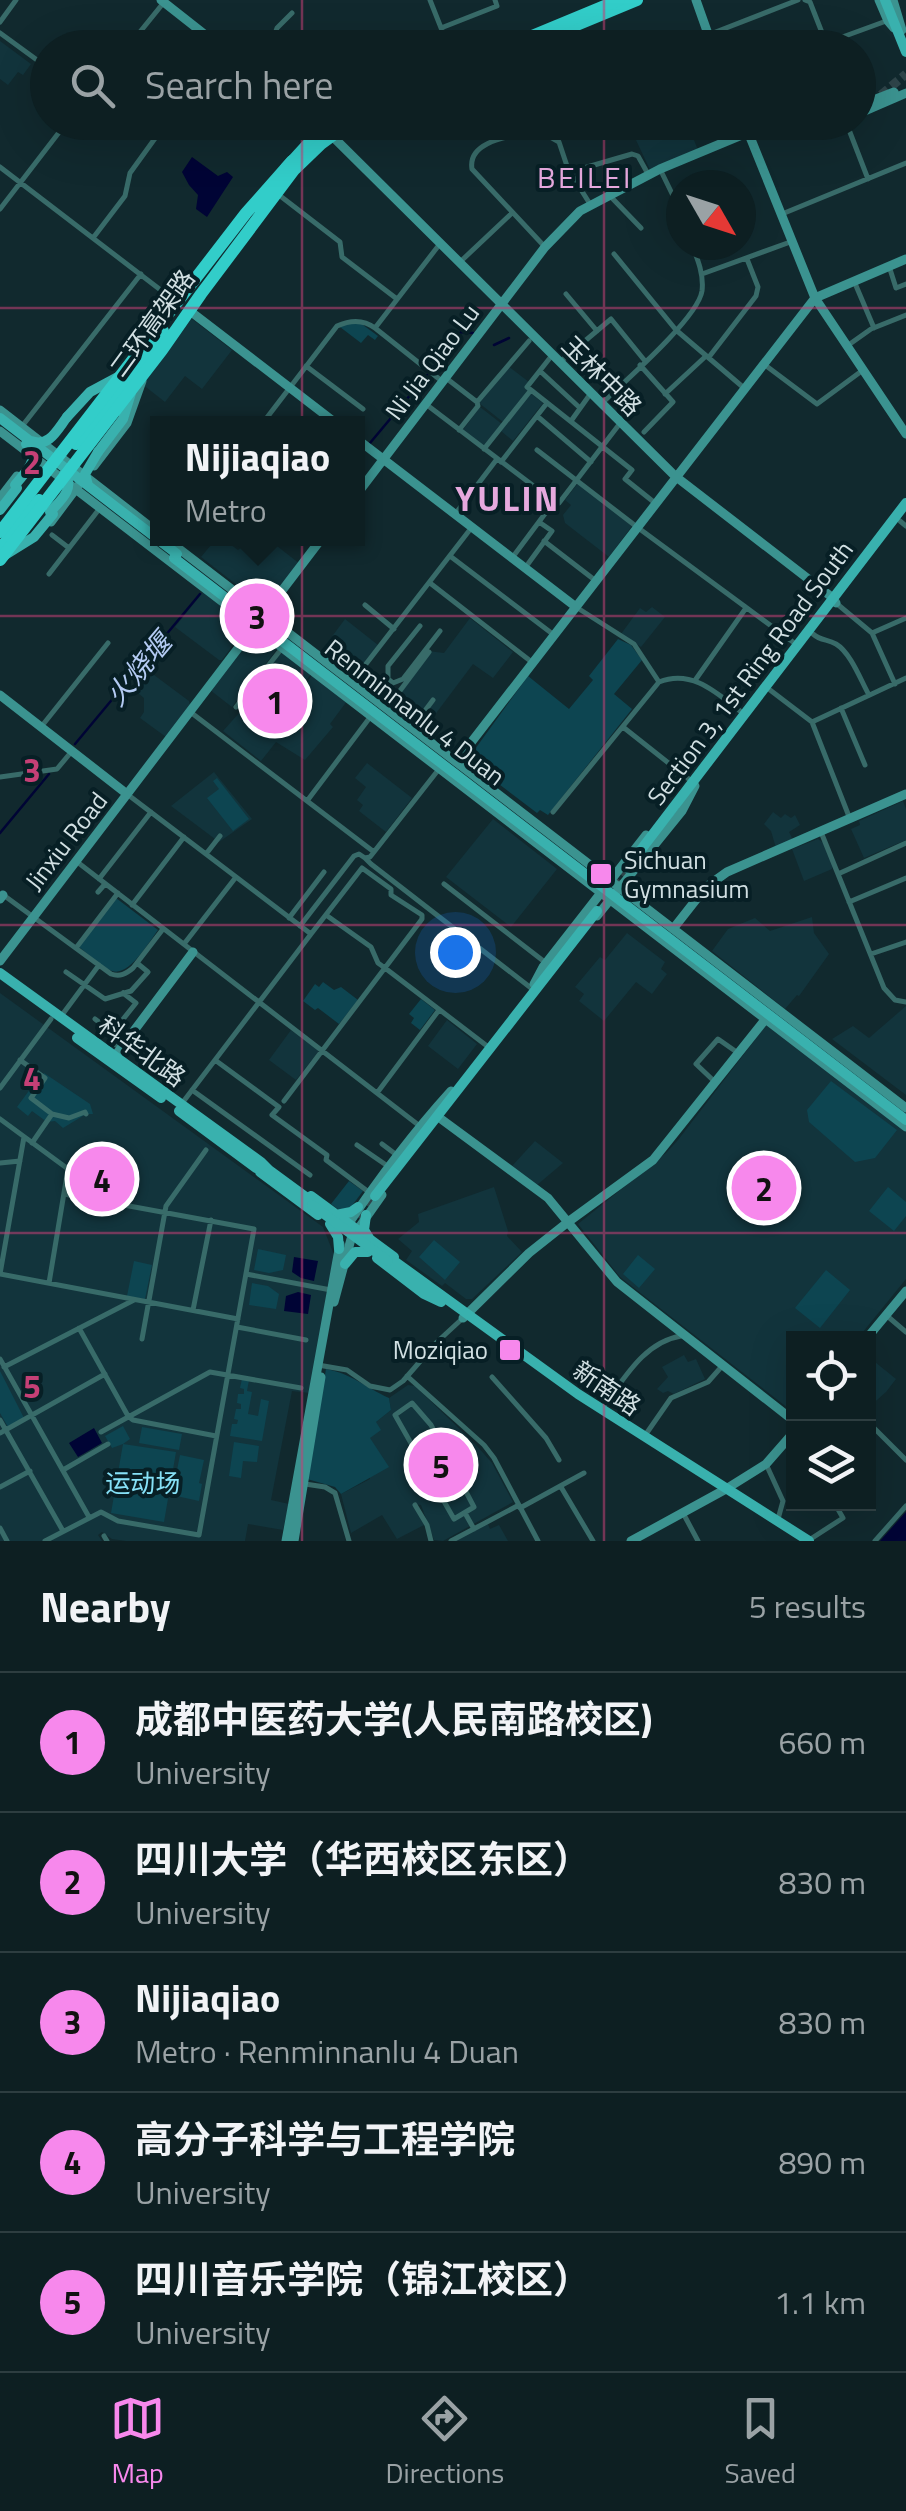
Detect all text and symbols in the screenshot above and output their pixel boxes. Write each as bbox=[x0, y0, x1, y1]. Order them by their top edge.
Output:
search box bbox=[30, 30, 876, 140]
text: Search here bbox=[145, 56, 333, 114]
icon: search bbox=[65, 58, 120, 113]
district label: BEILEI bbox=[537, 154, 633, 200]
north arrow bbox=[666, 170, 756, 260]
street label: 二环高架路 bbox=[100, 261, 204, 385]
street label: Ni Jia Qiao Lu bbox=[376, 296, 488, 428]
street label: 玉林中路 bbox=[553, 327, 651, 425]
popup bbox=[150, 416, 365, 546]
text: Nijiaqiao bbox=[185, 428, 330, 486]
text: 2 bbox=[23, 438, 41, 486]
district label: YULIN bbox=[455, 471, 561, 525]
text: Metro bbox=[185, 486, 267, 534]
street label: Section 3, 1st Ring Road South bbox=[638, 533, 862, 813]
pin: 3 bbox=[224, 578, 290, 654]
water label: 火烧堰 bbox=[95, 620, 184, 715]
street label: Renminnanlu 4 Duan bbox=[317, 629, 513, 795]
pin: 1 bbox=[242, 664, 308, 738]
text: 3 bbox=[23, 746, 41, 794]
street label: Jinxiu Road bbox=[15, 784, 117, 898]
place label: Sichuan Gymnasium bbox=[624, 841, 749, 908]
marker: Sichuan Gymnasium bbox=[588, 861, 614, 887]
your location bbox=[430, 927, 481, 978]
street label: 科华北路 bbox=[90, 1006, 194, 1096]
text: 4 bbox=[23, 1054, 41, 1102]
pin: 4 bbox=[70, 1142, 134, 1216]
pin: 2 bbox=[732, 1150, 796, 1226]
place label: Moziqiao bbox=[393, 1331, 488, 1369]
map controls bbox=[786, 1331, 876, 1511]
button: locate bbox=[786, 1331, 876, 1421]
marker: Moziqiao bbox=[497, 1337, 523, 1363]
street label: 新南路 bbox=[565, 1351, 649, 1425]
text: 5 bbox=[23, 1362, 41, 1410]
button: layers bbox=[786, 1421, 876, 1511]
pin: 5 bbox=[408, 1428, 474, 1502]
park label: 运动场 bbox=[105, 1464, 181, 1502]
text: Nearby bbox=[40, 1574, 171, 1638]
text: 5 results bbox=[749, 1582, 866, 1630]
text: 成都中医药大学(人民南路校区) bbox=[135, 1690, 652, 1748]
text: 1 bbox=[64, 1718, 81, 1766]
text: 660 m bbox=[778, 1718, 866, 1766]
text: University bbox=[135, 1748, 271, 1796]
text: 四川大学（华西校区东区） bbox=[135, 1830, 591, 1888]
text: 2 bbox=[64, 1858, 81, 1906]
text: 830 m bbox=[778, 1858, 866, 1906]
text: University bbox=[135, 1888, 271, 1936]
text: Nijiaqiao bbox=[135, 1969, 280, 2027]
text: 3 bbox=[64, 1998, 81, 2046]
text: 830 m bbox=[778, 1998, 866, 2046]
text: Metro · Renminnanlu 4 Duan bbox=[135, 2027, 519, 2075]
text: 高分子科学与工程学院 bbox=[135, 2110, 515, 2168]
text: 4 bbox=[64, 2138, 81, 2186]
text: 890 m bbox=[778, 2138, 866, 2186]
text: University bbox=[135, 2168, 271, 2216]
text: 四川音乐学院（锦江校区） bbox=[135, 2250, 591, 2308]
text: 5 bbox=[64, 2278, 81, 2326]
text: 1.1 km bbox=[774, 2278, 866, 2326]
text: University bbox=[135, 2308, 271, 2356]
tab: Map bbox=[110, 2391, 165, 2494]
tab: Directions bbox=[385, 2391, 504, 2494]
tab: Saved bbox=[725, 2391, 796, 2494]

